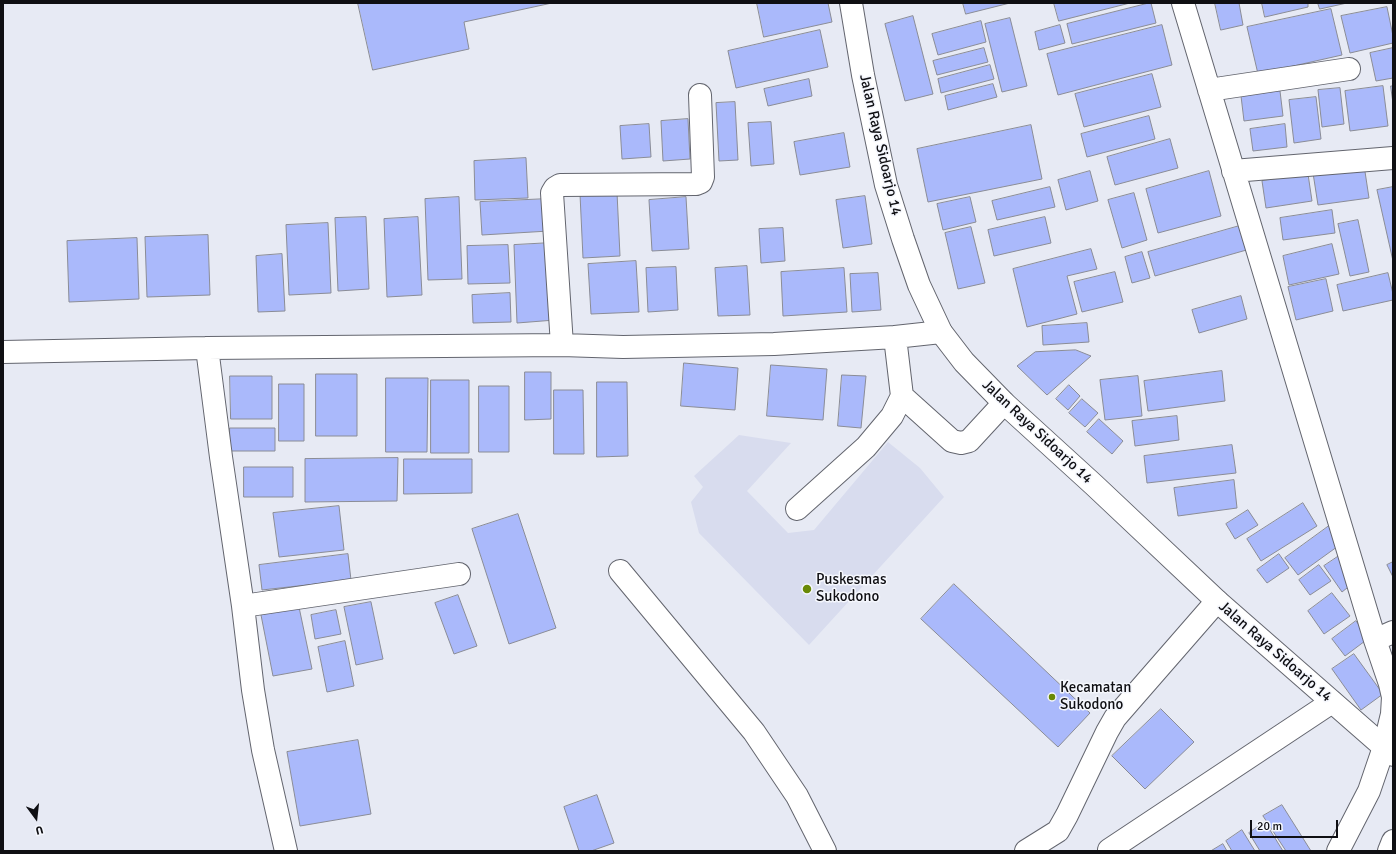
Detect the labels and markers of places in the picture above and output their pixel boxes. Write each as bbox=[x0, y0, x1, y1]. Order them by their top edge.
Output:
place label: Puskesmas Sukodono bbox=[816, 571, 886, 606]
marker: Puskesmas Sukodono bbox=[801, 583, 813, 595]
place label: Kecamatan Sukodono bbox=[1060, 679, 1131, 714]
marker: Kecamatan Sukodono bbox=[1047, 692, 1057, 702]

